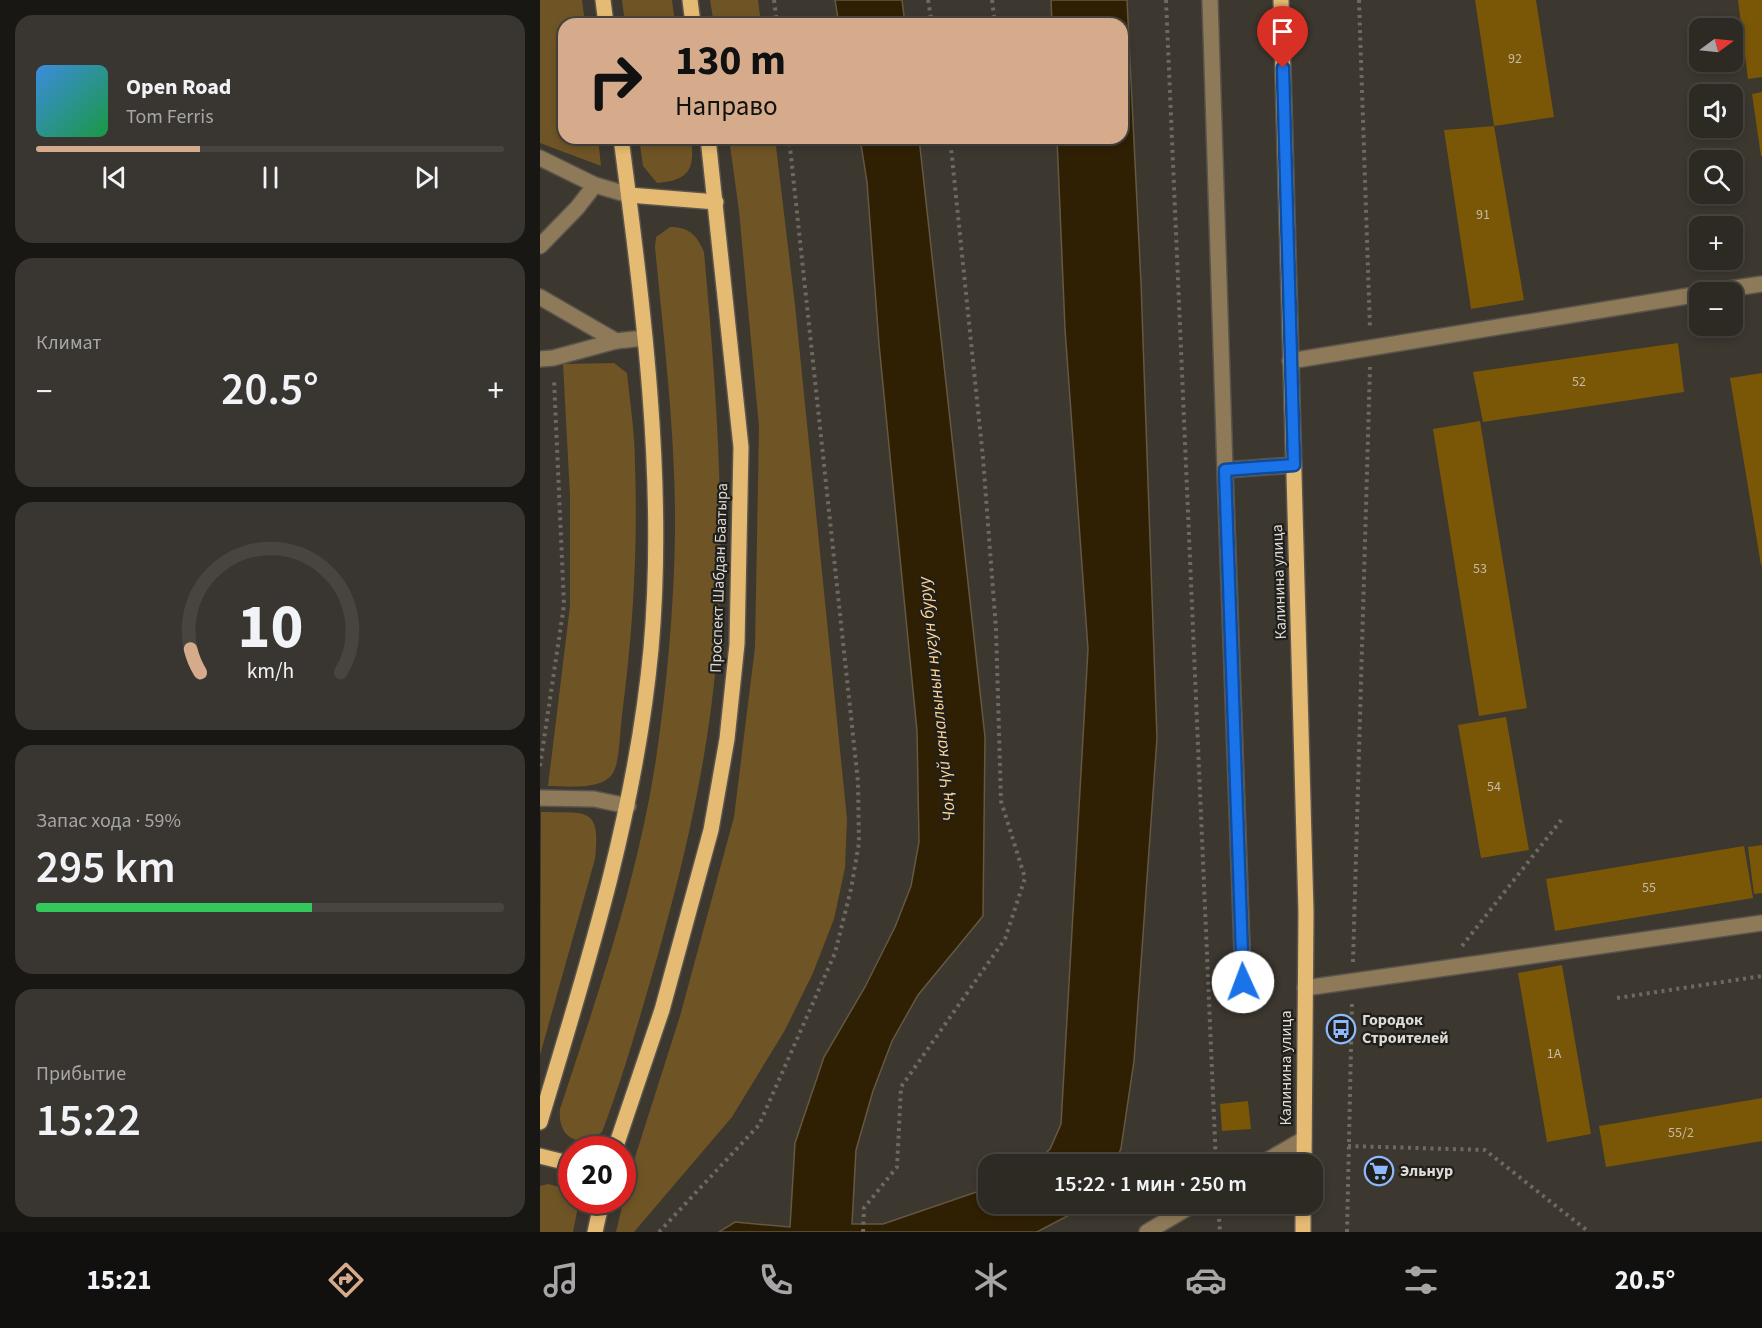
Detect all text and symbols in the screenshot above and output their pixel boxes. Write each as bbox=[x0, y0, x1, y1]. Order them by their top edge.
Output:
pin bbox=[1257, 6, 1308, 68]
icon: arrive bbox=[1266, 15, 1299, 48]
north arrow bbox=[1689, 18, 1743, 72]
map controls bbox=[1689, 18, 1743, 336]
text: 130 m bbox=[675, 31, 786, 91]
icon: right bbox=[576, 42, 654, 120]
house number: 92 bbox=[1508, 49, 1522, 69]
text: Open Road bbox=[126, 71, 231, 103]
button: sound bbox=[1689, 84, 1743, 138]
text: Направо bbox=[675, 87, 778, 126]
text: Tom Ferris bbox=[126, 103, 214, 131]
button: search bbox=[1689, 150, 1743, 204]
icon: previous bbox=[98, 161, 131, 194]
icon: pause bbox=[254, 161, 287, 194]
icon: next bbox=[410, 161, 443, 194]
house number: 91 bbox=[1476, 205, 1490, 225]
button: + bbox=[1689, 216, 1743, 270]
button: − bbox=[1689, 282, 1743, 336]
text: Климат bbox=[36, 329, 102, 357]
text: 20.5° bbox=[221, 358, 319, 422]
text: − bbox=[36, 368, 52, 415]
text: + bbox=[488, 368, 504, 415]
house number: 52 bbox=[1572, 372, 1586, 392]
street label: Проспект Шабдан Баатыра bbox=[705, 483, 733, 673]
street label: Калинина улица bbox=[1266, 524, 1292, 640]
house number: 53 bbox=[1473, 559, 1487, 579]
water label: Чоң Чүй каналынын нугун буруу bbox=[912, 574, 962, 823]
text: 10 bbox=[237, 583, 303, 672]
text: km/h bbox=[246, 656, 294, 687]
house number: 54 bbox=[1487, 777, 1501, 797]
text: Запас хода · 59% bbox=[36, 807, 181, 835]
text: 295 km bbox=[36, 836, 176, 900]
house number: 55 bbox=[1642, 878, 1656, 898]
position arrow bbox=[1211, 950, 1275, 1014]
place label: Городок Строителей bbox=[1362, 1009, 1449, 1049]
street label: Калинина улица bbox=[1275, 1010, 1297, 1126]
bus stop icon: Городок Строителей bbox=[1325, 1013, 1357, 1045]
house number: 1А bbox=[1547, 1044, 1562, 1064]
text: Прибытие bbox=[36, 1060, 126, 1088]
text: 15:22 bbox=[36, 1089, 141, 1153]
house number: 55/2 bbox=[1668, 1123, 1694, 1143]
speed limit sign: 20 bbox=[558, 1136, 636, 1214]
supermarket icon: Эльнур bbox=[1363, 1155, 1395, 1187]
place label: Эльнур bbox=[1400, 1160, 1453, 1182]
text: 15:22 · 1 мин · 250 m bbox=[1054, 1168, 1247, 1200]
icon: directions bbox=[325, 1259, 367, 1301]
icon: music bbox=[540, 1259, 582, 1301]
icon: phone bbox=[755, 1259, 797, 1301]
icon: climate bbox=[970, 1259, 1012, 1301]
icon: car bbox=[1185, 1259, 1227, 1301]
icon: filters bbox=[1400, 1259, 1442, 1301]
text: 15:21 bbox=[87, 1261, 152, 1300]
text: 20.5° bbox=[1615, 1261, 1675, 1300]

